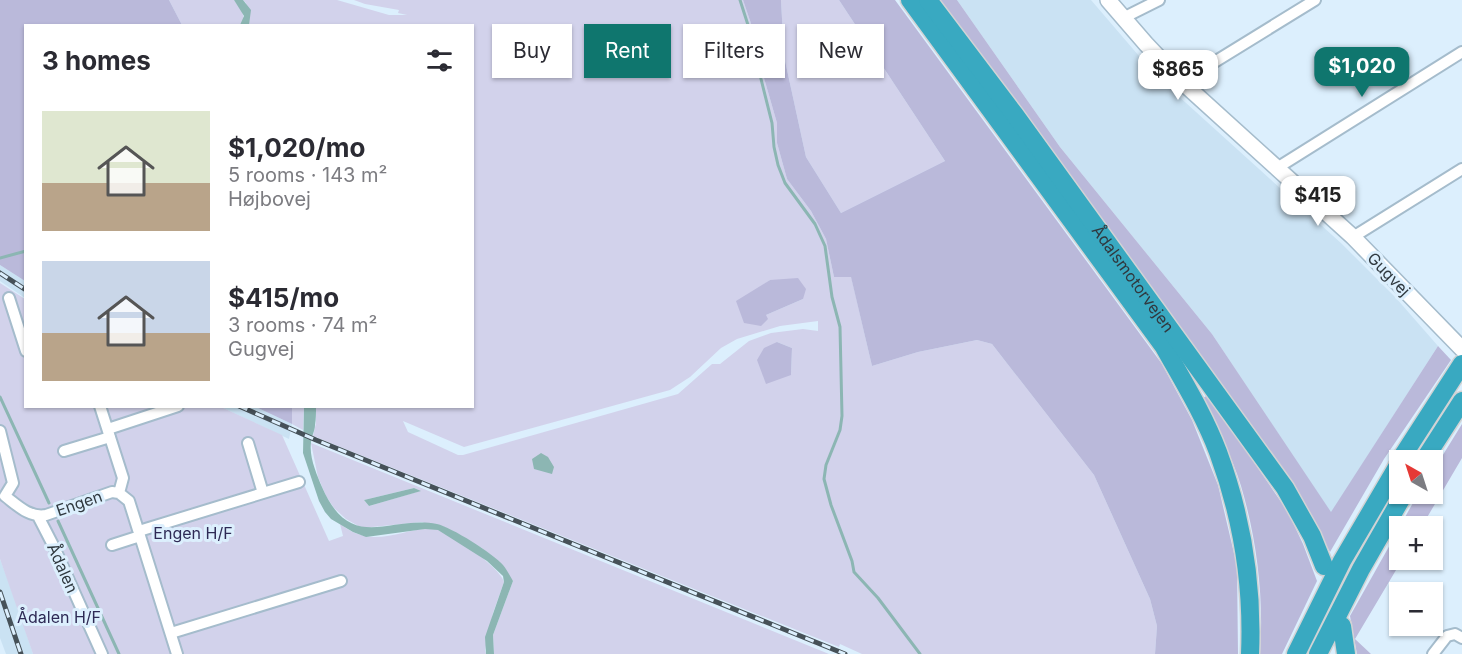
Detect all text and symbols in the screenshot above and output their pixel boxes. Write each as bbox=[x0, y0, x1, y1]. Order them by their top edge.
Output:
chip: Buy bbox=[492, 24, 572, 78]
chip: Rent bbox=[584, 24, 671, 78]
chip: Filters bbox=[683, 24, 785, 78]
chip: New bbox=[797, 24, 884, 78]
icon: filters bbox=[423, 44, 456, 77]
text: 3 homes bbox=[42, 45, 151, 76]
pin: $1,020 bbox=[1313, 47, 1411, 98]
pin: $865 bbox=[1142, 50, 1214, 101]
text: $1,020 bbox=[1328, 54, 1396, 78]
text: $865 bbox=[1152, 57, 1204, 81]
text: $1,020/mo bbox=[228, 132, 365, 163]
icon: home bbox=[90, 135, 162, 207]
text: 5 rooms · 143 m² bbox=[228, 163, 387, 187]
pin: $415 bbox=[1282, 176, 1354, 227]
text: $415 bbox=[1294, 183, 1342, 207]
text: Højbovej bbox=[228, 187, 311, 211]
street label: Ådalsmotorvejen bbox=[1088, 221, 1179, 336]
street label: Gugvej bbox=[1363, 248, 1415, 300]
text: $415/mo bbox=[228, 282, 339, 313]
icon: home bbox=[90, 285, 162, 357]
text: 3 rooms · 74 m² bbox=[228, 313, 377, 337]
text: Gugvej bbox=[228, 337, 294, 361]
north arrow bbox=[1389, 450, 1443, 504]
map controls bbox=[1389, 450, 1443, 636]
street label: Engen bbox=[53, 486, 105, 520]
button: + bbox=[1389, 516, 1443, 570]
park label: Engen H/F bbox=[153, 523, 233, 543]
street label: Ådalen bbox=[43, 540, 83, 596]
button: − bbox=[1389, 582, 1443, 636]
park label: Ådalen H/F bbox=[17, 607, 101, 627]

